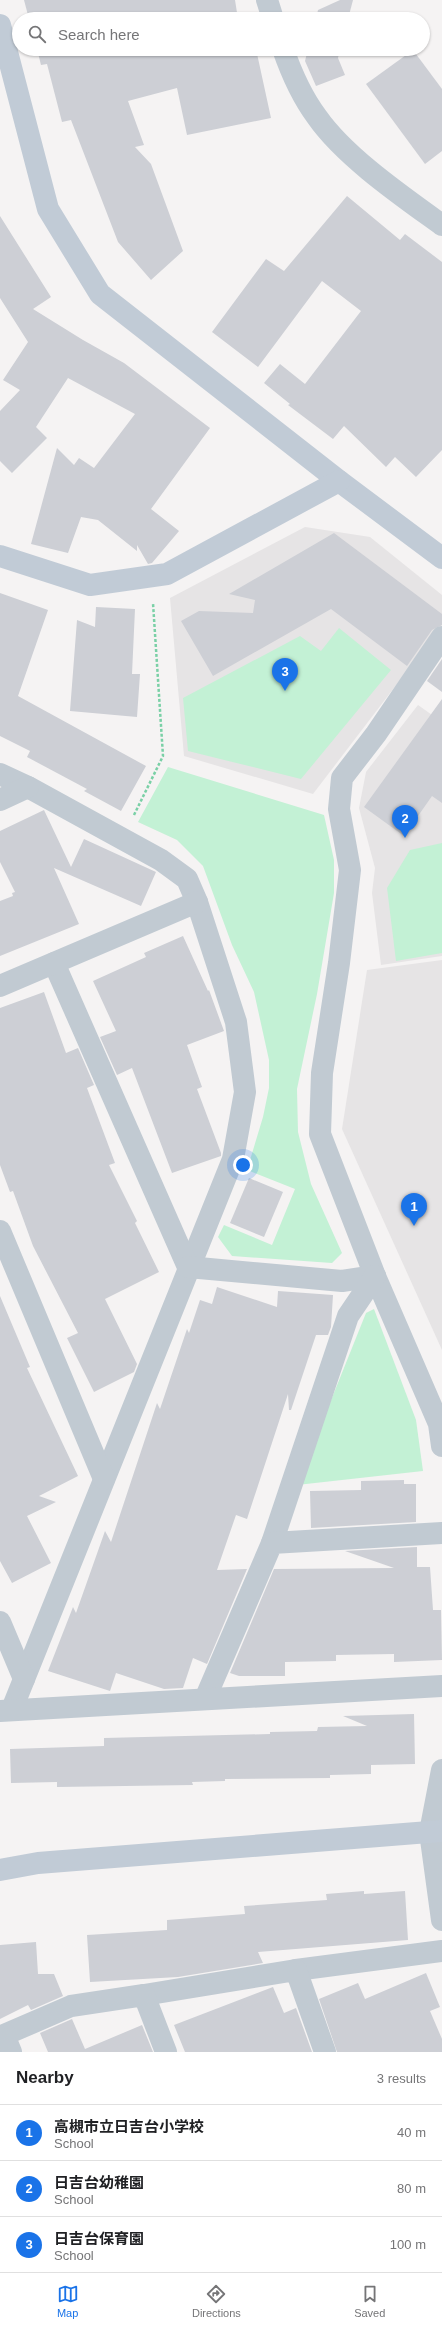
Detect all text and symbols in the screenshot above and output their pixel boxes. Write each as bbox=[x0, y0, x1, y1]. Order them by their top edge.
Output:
search box bbox=[12, 12, 430, 56]
icon: search bbox=[26, 23, 48, 45]
text: Search here bbox=[58, 26, 140, 43]
pin: 3 bbox=[272, 658, 298, 691]
pin: 2 bbox=[392, 805, 418, 838]
your location bbox=[233, 1155, 253, 1175]
pin: 1 bbox=[401, 1193, 427, 1226]
text: Nearby bbox=[16, 2068, 74, 2087]
text: 3 results bbox=[377, 2071, 426, 2086]
text: 高槻市立日吉台小学校 bbox=[54, 2118, 204, 2135]
text: 1 bbox=[25, 2125, 33, 2140]
text: 40 m bbox=[397, 2125, 426, 2140]
text: School bbox=[54, 2136, 94, 2151]
text: 日吉台幼稚園 bbox=[54, 2174, 144, 2191]
text: 2 bbox=[25, 2181, 33, 2196]
text: 80 m bbox=[397, 2181, 426, 2196]
text: School bbox=[54, 2192, 94, 2207]
text: 日吉台保育園 bbox=[54, 2230, 144, 2247]
text: 3 bbox=[25, 2237, 33, 2252]
text: 100 m bbox=[390, 2237, 426, 2252]
text: School bbox=[54, 2248, 94, 2263]
tab: Map bbox=[57, 2283, 79, 2319]
tab: Directions bbox=[192, 2283, 241, 2319]
tab: Saved bbox=[354, 2283, 385, 2319]

